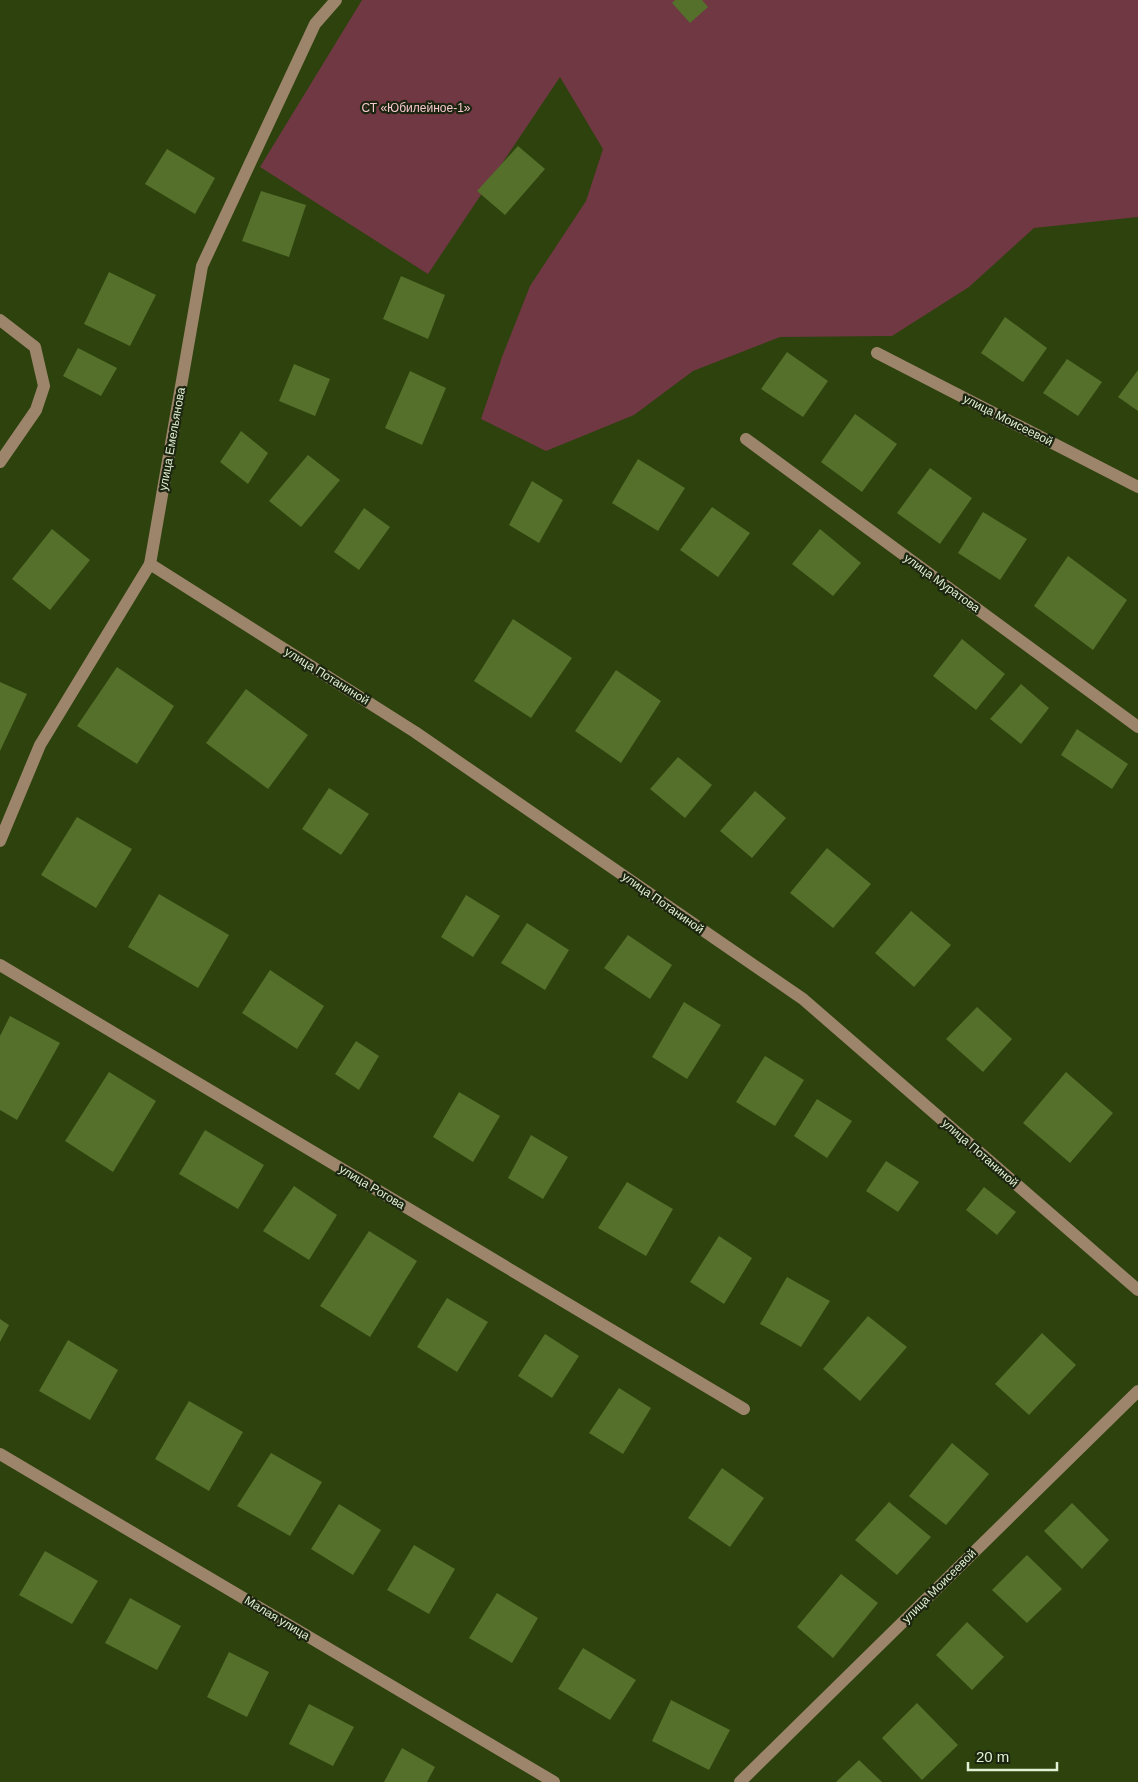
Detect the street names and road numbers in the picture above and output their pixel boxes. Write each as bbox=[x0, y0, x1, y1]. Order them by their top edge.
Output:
street label: улица Емельянова bbox=[156, 386, 188, 492]
street label: улица Моисеевой bbox=[961, 391, 1055, 449]
street label: улица Муратова bbox=[901, 551, 983, 615]
street label: улица Потаниной bbox=[282, 644, 372, 708]
street label: улица Потаниной bbox=[619, 870, 707, 936]
street label: улица Потаниной bbox=[939, 1116, 1021, 1190]
street label: улица Рогова bbox=[337, 1162, 408, 1212]
street label: улица Моисеевой bbox=[899, 1546, 979, 1626]
street label: Малая улица bbox=[242, 1593, 312, 1643]

